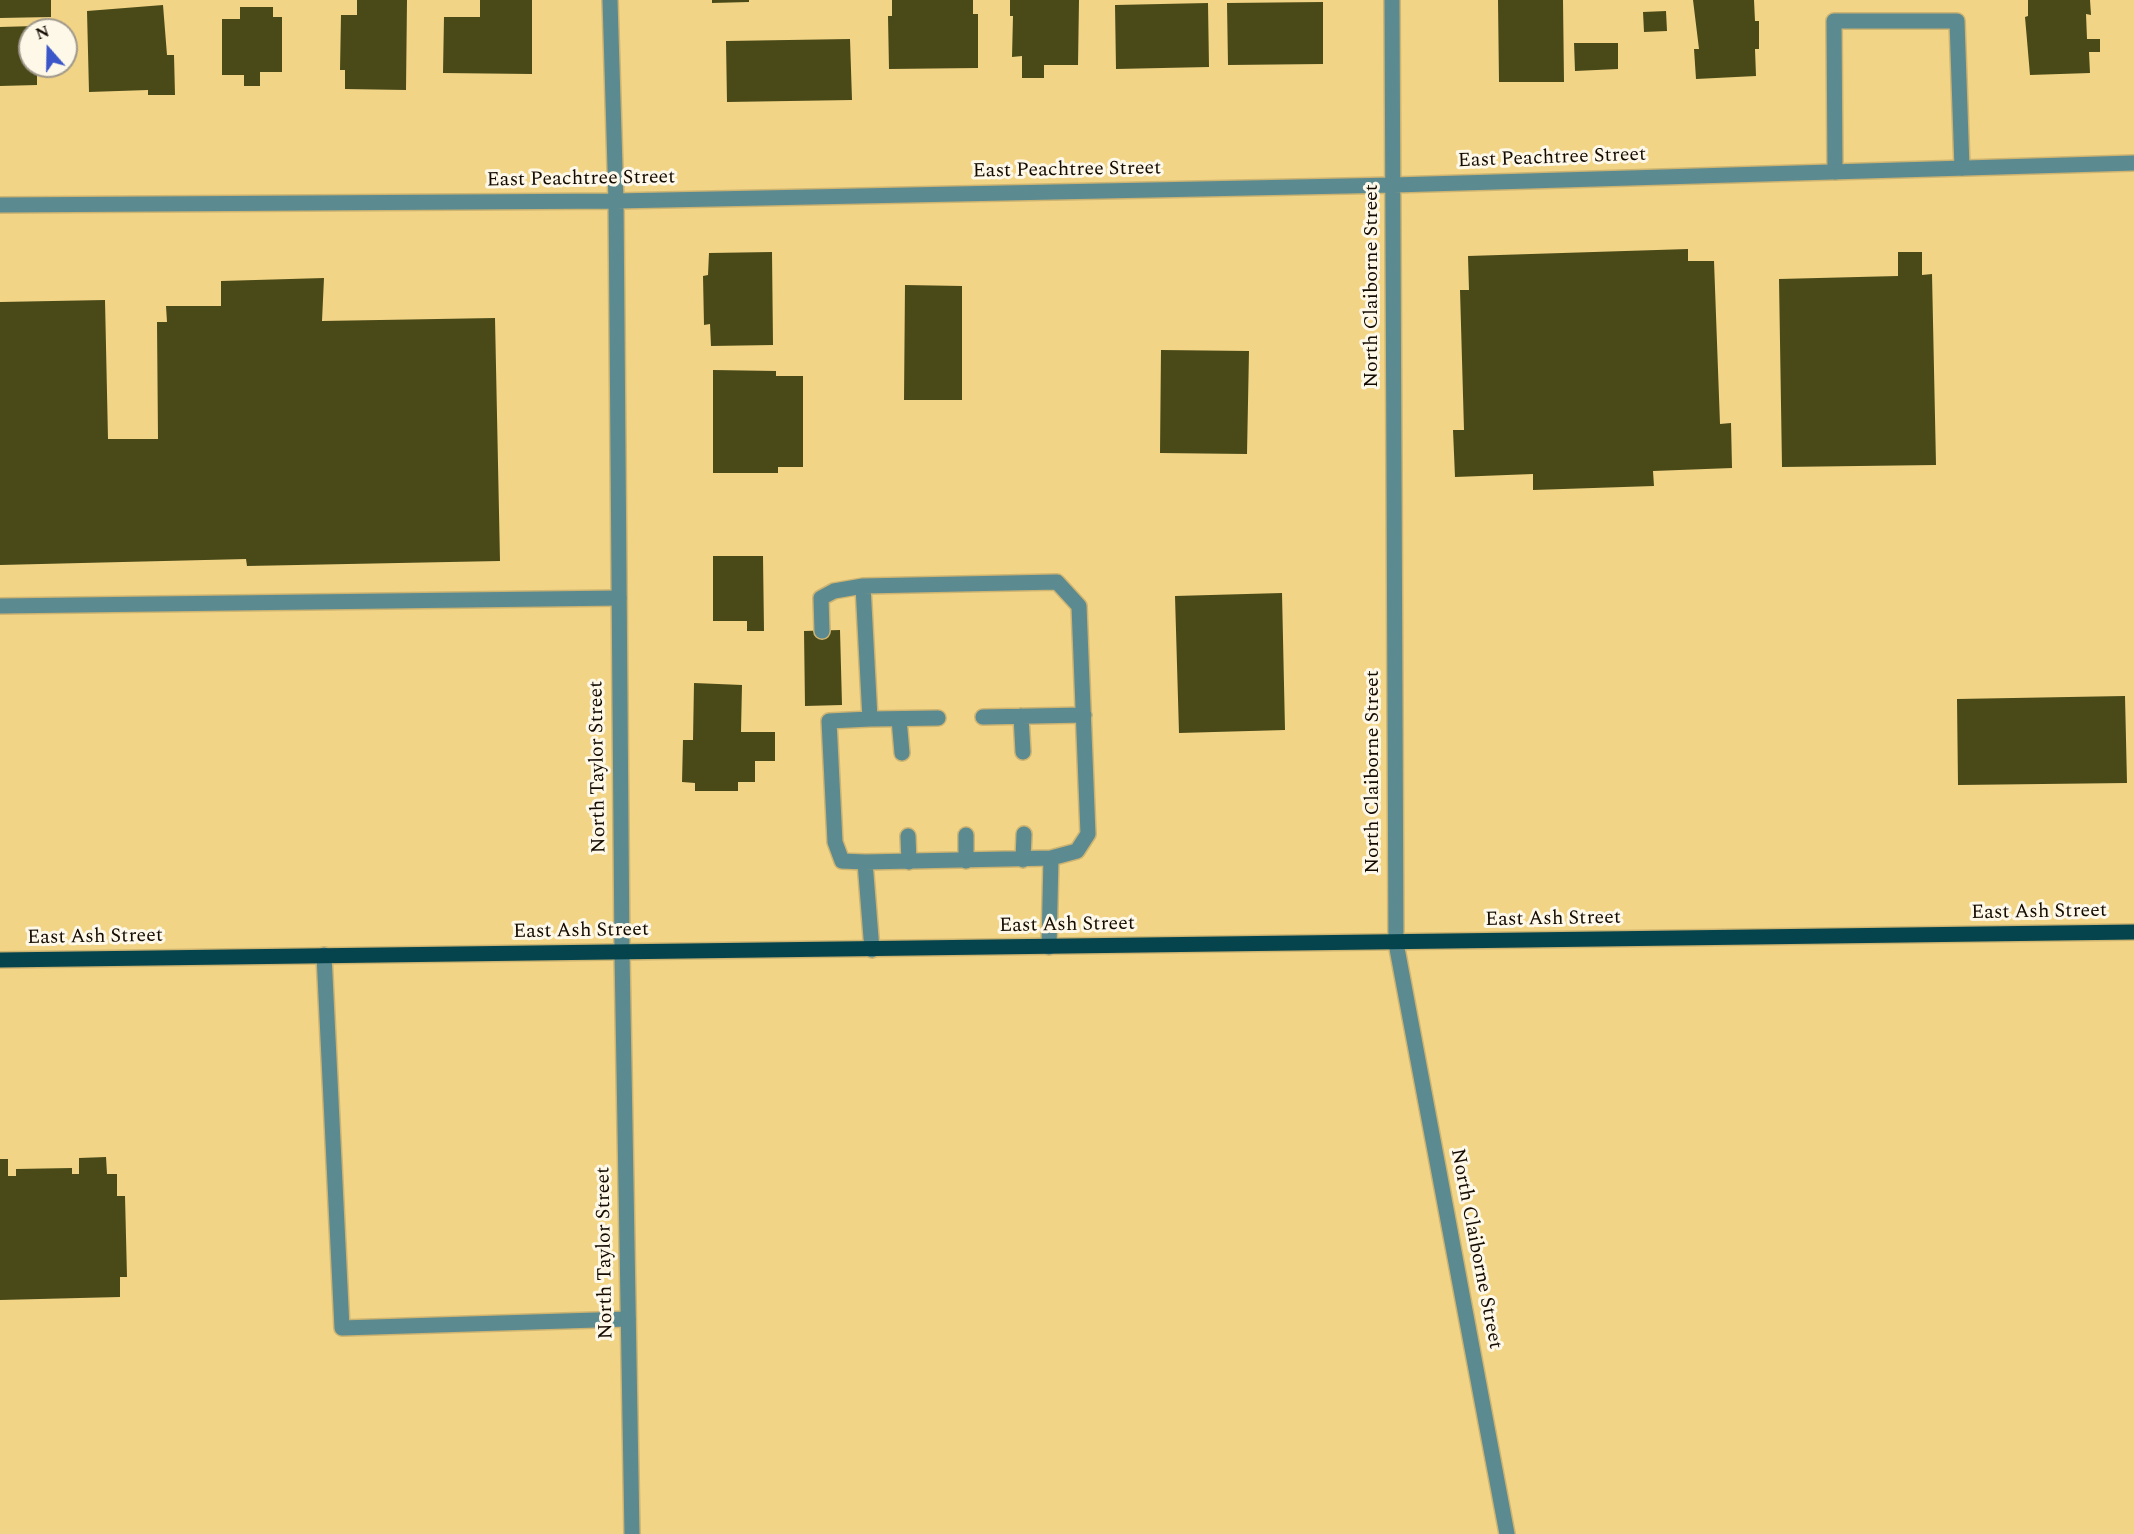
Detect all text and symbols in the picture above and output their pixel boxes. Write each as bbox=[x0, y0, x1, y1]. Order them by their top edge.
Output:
north arrow bbox=[18, 18, 78, 78]
text: N bbox=[32, 19, 53, 46]
street label: East Peachtree Street bbox=[1457, 144, 1647, 174]
street label: East Peachtree Street bbox=[973, 157, 1161, 185]
street label: East Peachtree Street bbox=[487, 166, 675, 194]
street label: North Claiborne Street bbox=[1361, 184, 1385, 388]
street label: North Claiborne Street bbox=[1362, 670, 1386, 874]
street label: North Taylor Street bbox=[585, 681, 613, 853]
street label: East Ash Street bbox=[1971, 900, 2107, 926]
street label: East Ash Street bbox=[1485, 907, 1621, 933]
street label: East Ash Street bbox=[999, 913, 1135, 939]
street label: East Ash Street bbox=[513, 919, 649, 945]
street label: East Ash Street bbox=[27, 925, 163, 951]
street label: North Claiborne Street bbox=[1444, 1147, 1506, 1351]
street label: North Taylor Street bbox=[592, 1167, 620, 1339]

